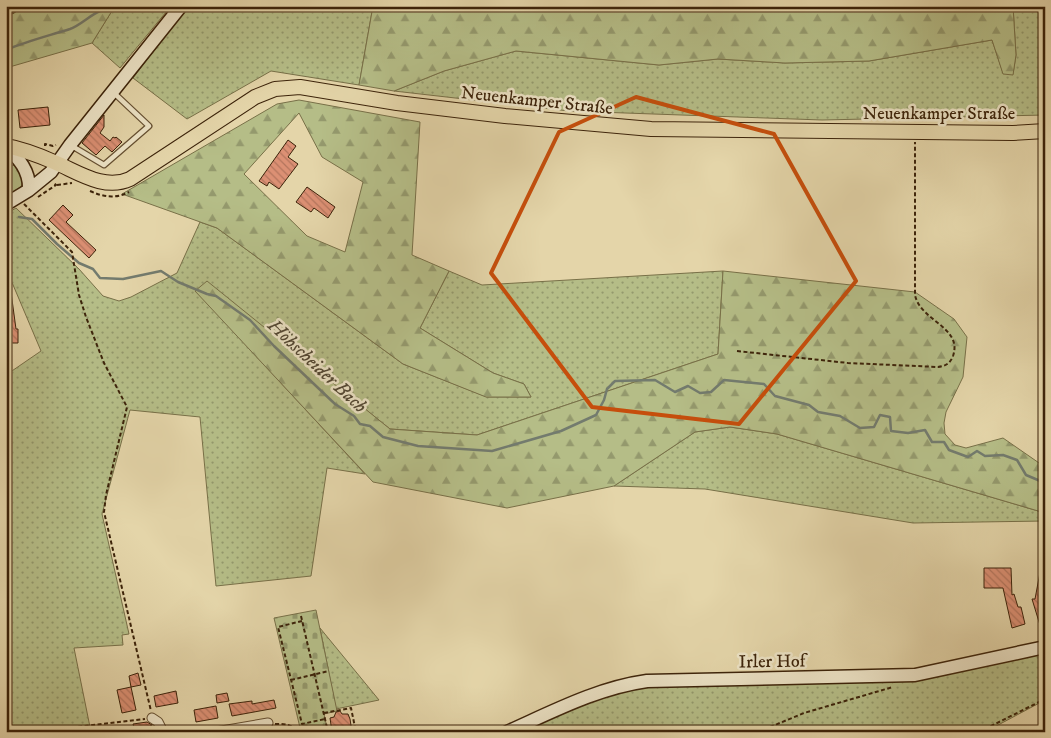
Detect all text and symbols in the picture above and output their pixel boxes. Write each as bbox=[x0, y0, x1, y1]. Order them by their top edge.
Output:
street label: Neuenkamper Straße bbox=[460, 82, 614, 120]
street label: Neuenkamper Straße bbox=[863, 103, 1015, 125]
water label: Höhscheider Bach bbox=[262, 314, 372, 418]
street label: Irler Hof bbox=[739, 650, 809, 674]

